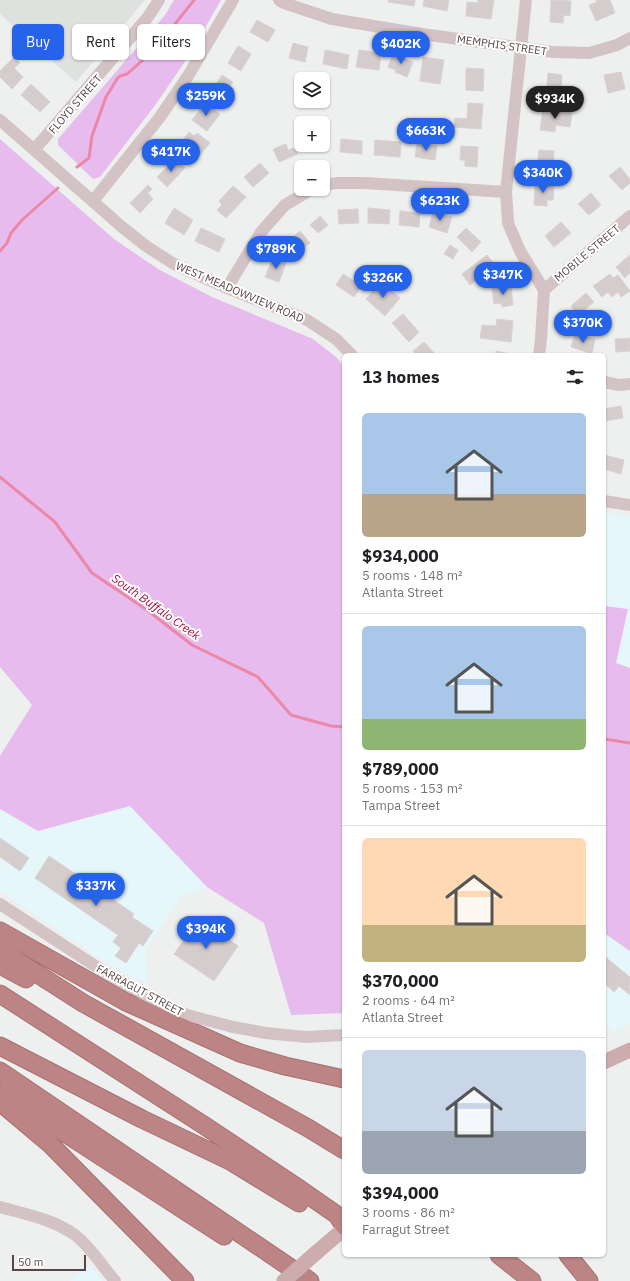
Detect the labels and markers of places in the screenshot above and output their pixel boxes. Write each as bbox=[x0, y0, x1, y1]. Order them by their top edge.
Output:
pin: $402K bbox=[373, 31, 429, 65]
pin: $259K bbox=[178, 83, 234, 117]
pin: $934K bbox=[527, 86, 583, 120]
pin: $663K bbox=[398, 118, 454, 152]
pin: $417K bbox=[143, 139, 199, 173]
pin: $340K bbox=[515, 160, 571, 194]
pin: $623K bbox=[412, 188, 468, 222]
pin: $789K bbox=[248, 236, 304, 270]
pin: $347K bbox=[475, 262, 531, 296]
pin: $326K bbox=[355, 265, 411, 299]
pin: $370K bbox=[555, 310, 611, 344]
pin: $337K bbox=[68, 873, 124, 907]
pin: $394K bbox=[178, 916, 234, 950]

